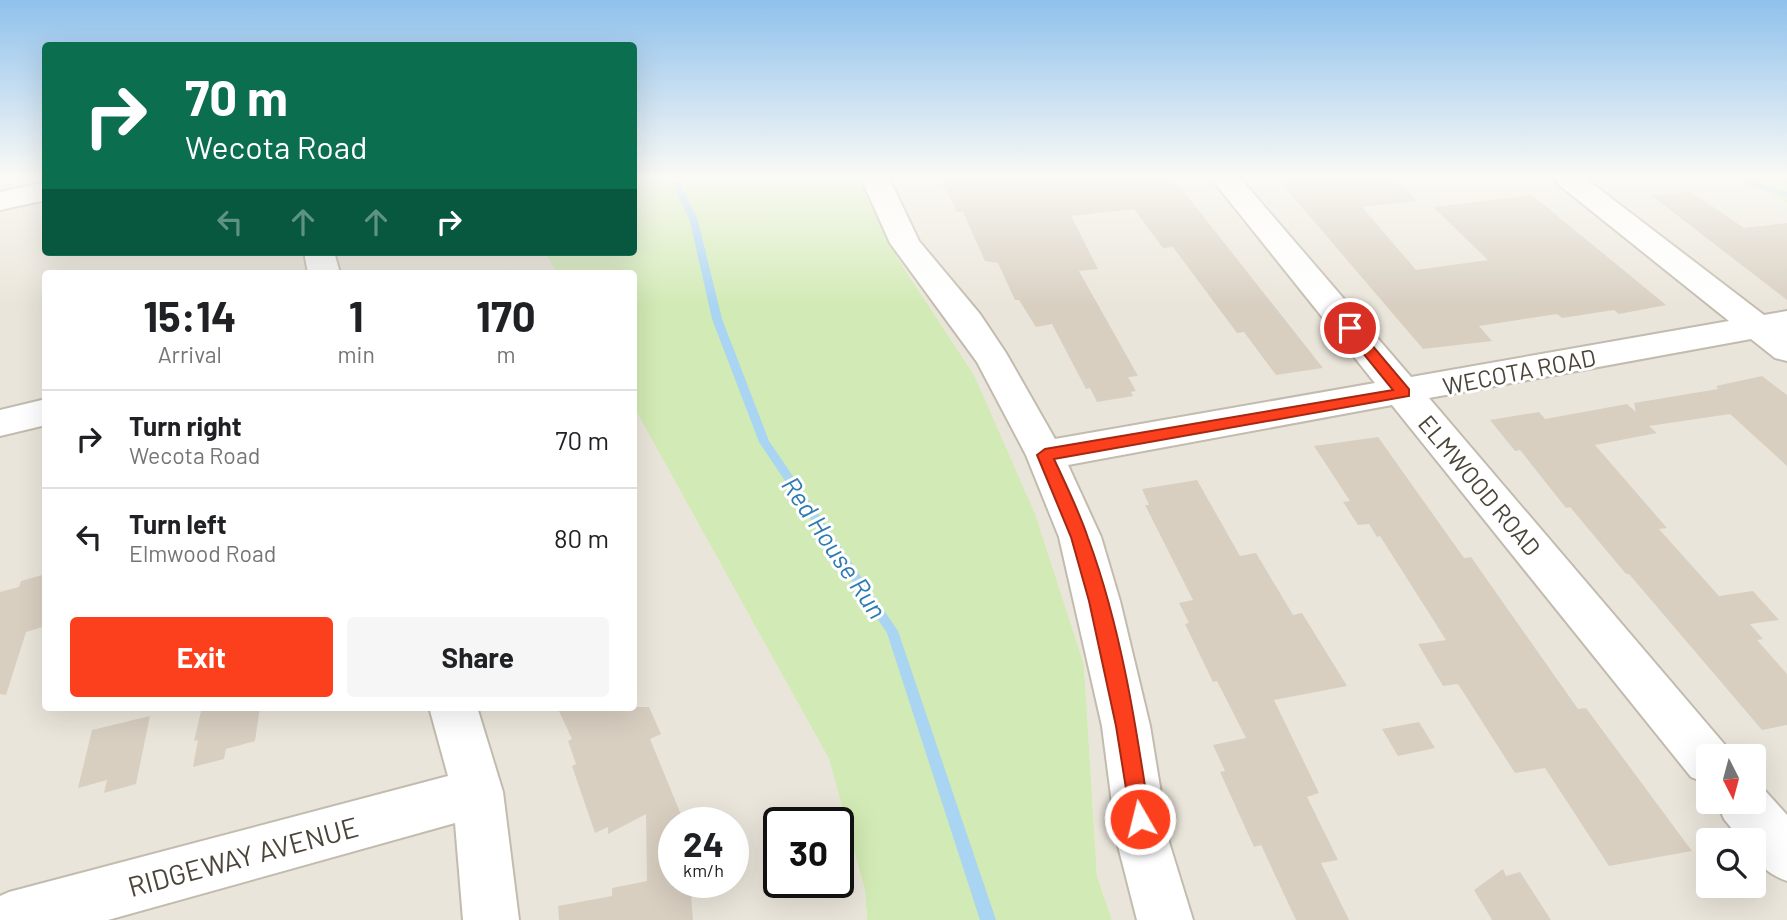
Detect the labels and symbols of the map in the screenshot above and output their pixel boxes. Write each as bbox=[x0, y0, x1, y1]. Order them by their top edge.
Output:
pin bbox=[1320, 298, 1380, 358]
street label: WECOTA ROAD bbox=[1440, 342, 1598, 400]
street label: ELMWOOD ROAD bbox=[1413, 409, 1547, 561]
water label: Red House Run bbox=[776, 470, 894, 624]
north arrow bbox=[1696, 744, 1766, 814]
position arrow bbox=[1103, 782, 1177, 856]
speed limit sign: 30 bbox=[763, 807, 854, 898]
street label: RIDGEWAY AVENUE bbox=[124, 809, 362, 903]

